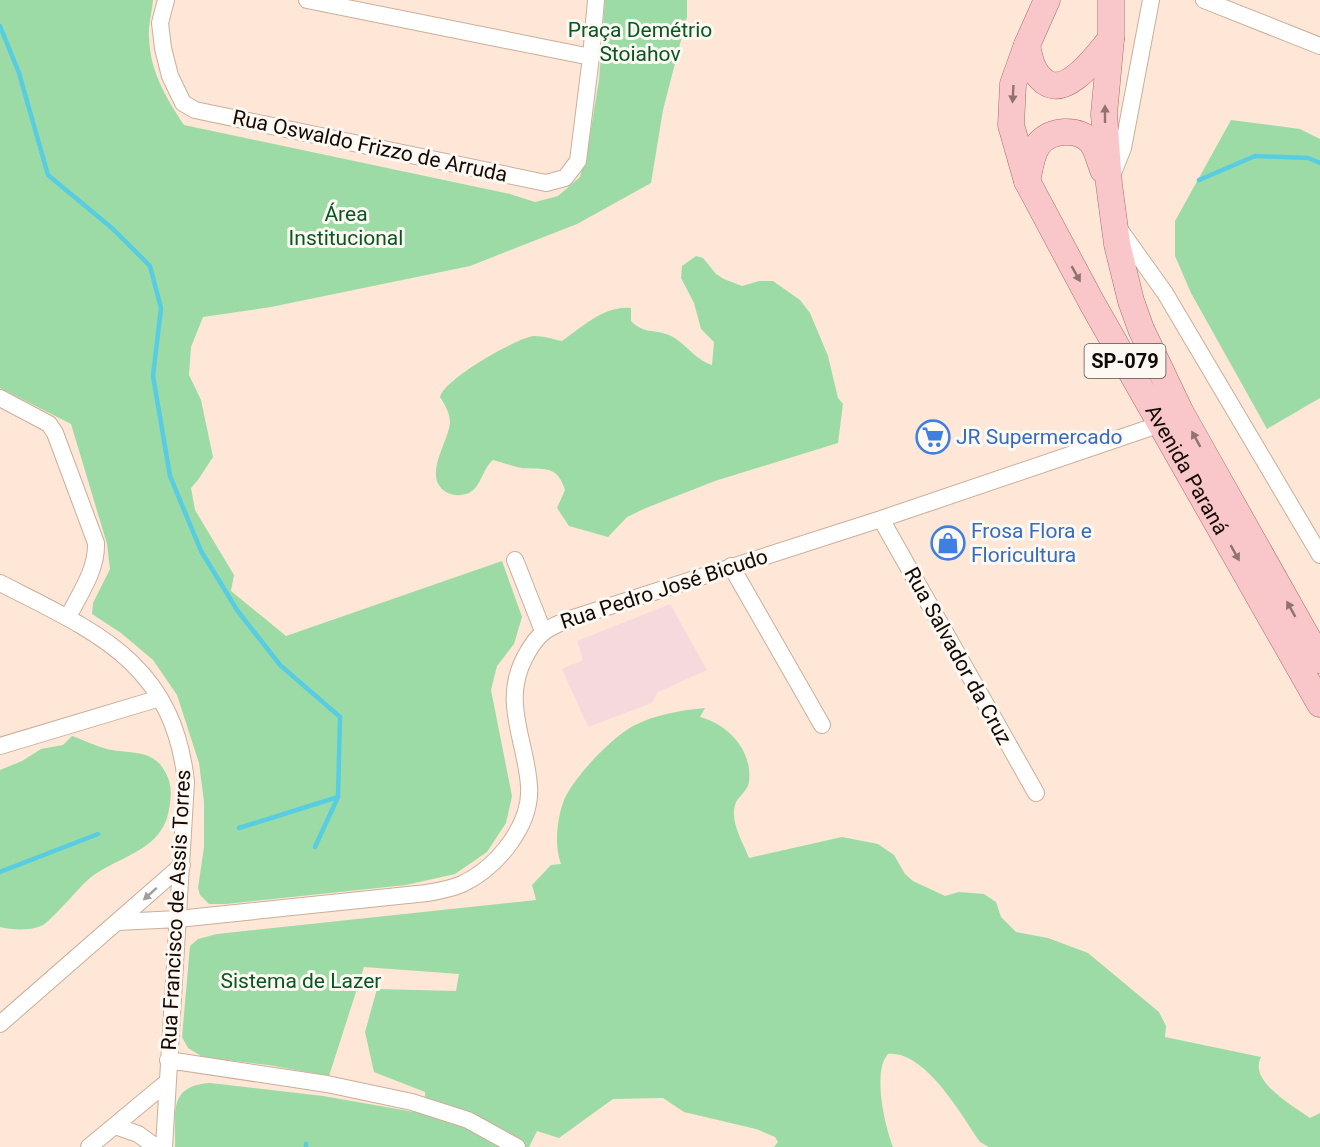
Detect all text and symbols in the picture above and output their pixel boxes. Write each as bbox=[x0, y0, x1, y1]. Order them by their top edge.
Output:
park label: Praça Demétrio Stoiahov bbox=[568, 18, 712, 66]
one-way arrow bbox=[1008, 84, 1017, 103]
street label: Rua Oswaldo Frizzo de Arruda bbox=[230, 105, 510, 187]
one-way arrow bbox=[1100, 105, 1110, 124]
park label: Área Institucional bbox=[289, 202, 403, 250]
one-way arrow bbox=[1071, 266, 1081, 283]
road number: SP-079 bbox=[1084, 344, 1166, 378]
street label: Avenida Paraná bbox=[1140, 401, 1233, 539]
supermarket icon: JR Supermercado bbox=[915, 419, 951, 455]
place label: JR Supermercado bbox=[956, 425, 1123, 449]
one-way arrow bbox=[1190, 431, 1201, 447]
place label: Frosa Flora e Floricultura bbox=[971, 519, 1092, 567]
shop icon: Frosa Flora e Floricultura bbox=[930, 525, 966, 561]
street label: Rua Pedro José Bicudo bbox=[557, 544, 771, 634]
one-way arrow bbox=[1230, 545, 1240, 562]
street label: Rua Salvador da Cruz bbox=[899, 563, 1017, 749]
one-way arrow bbox=[1286, 600, 1296, 617]
street label: Rua Francisco de Assis Torres bbox=[157, 769, 195, 1051]
one-way arrow bbox=[143, 887, 158, 900]
park label: Sistema de Lazer bbox=[221, 969, 381, 993]

